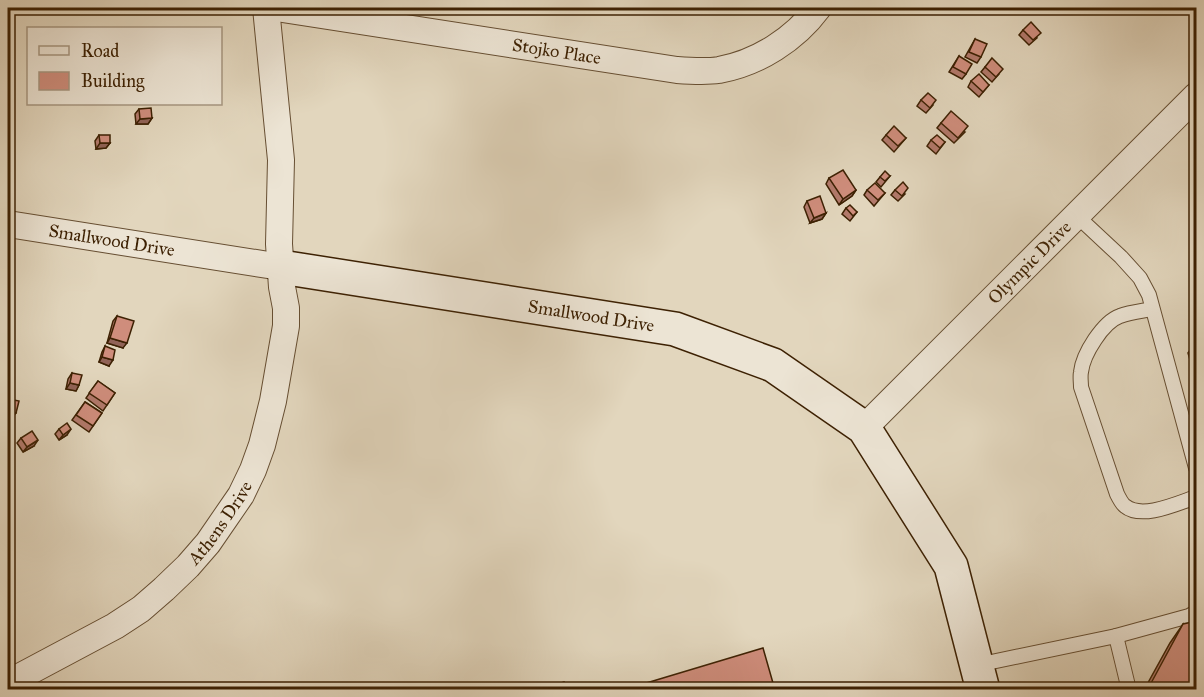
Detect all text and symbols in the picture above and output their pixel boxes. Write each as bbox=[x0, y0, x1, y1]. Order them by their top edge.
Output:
legend bbox=[27, 27, 222, 105]
street label: Stojko Place bbox=[511, 34, 603, 69]
text: Road bbox=[81, 40, 119, 62]
text: Building bbox=[81, 70, 145, 93]
street label: Olympic Drive bbox=[983, 216, 1076, 309]
street label: Smallwood Drive bbox=[47, 220, 176, 261]
street label: Smallwood Drive bbox=[527, 295, 656, 337]
street label: Athens Drive bbox=[182, 478, 257, 570]

